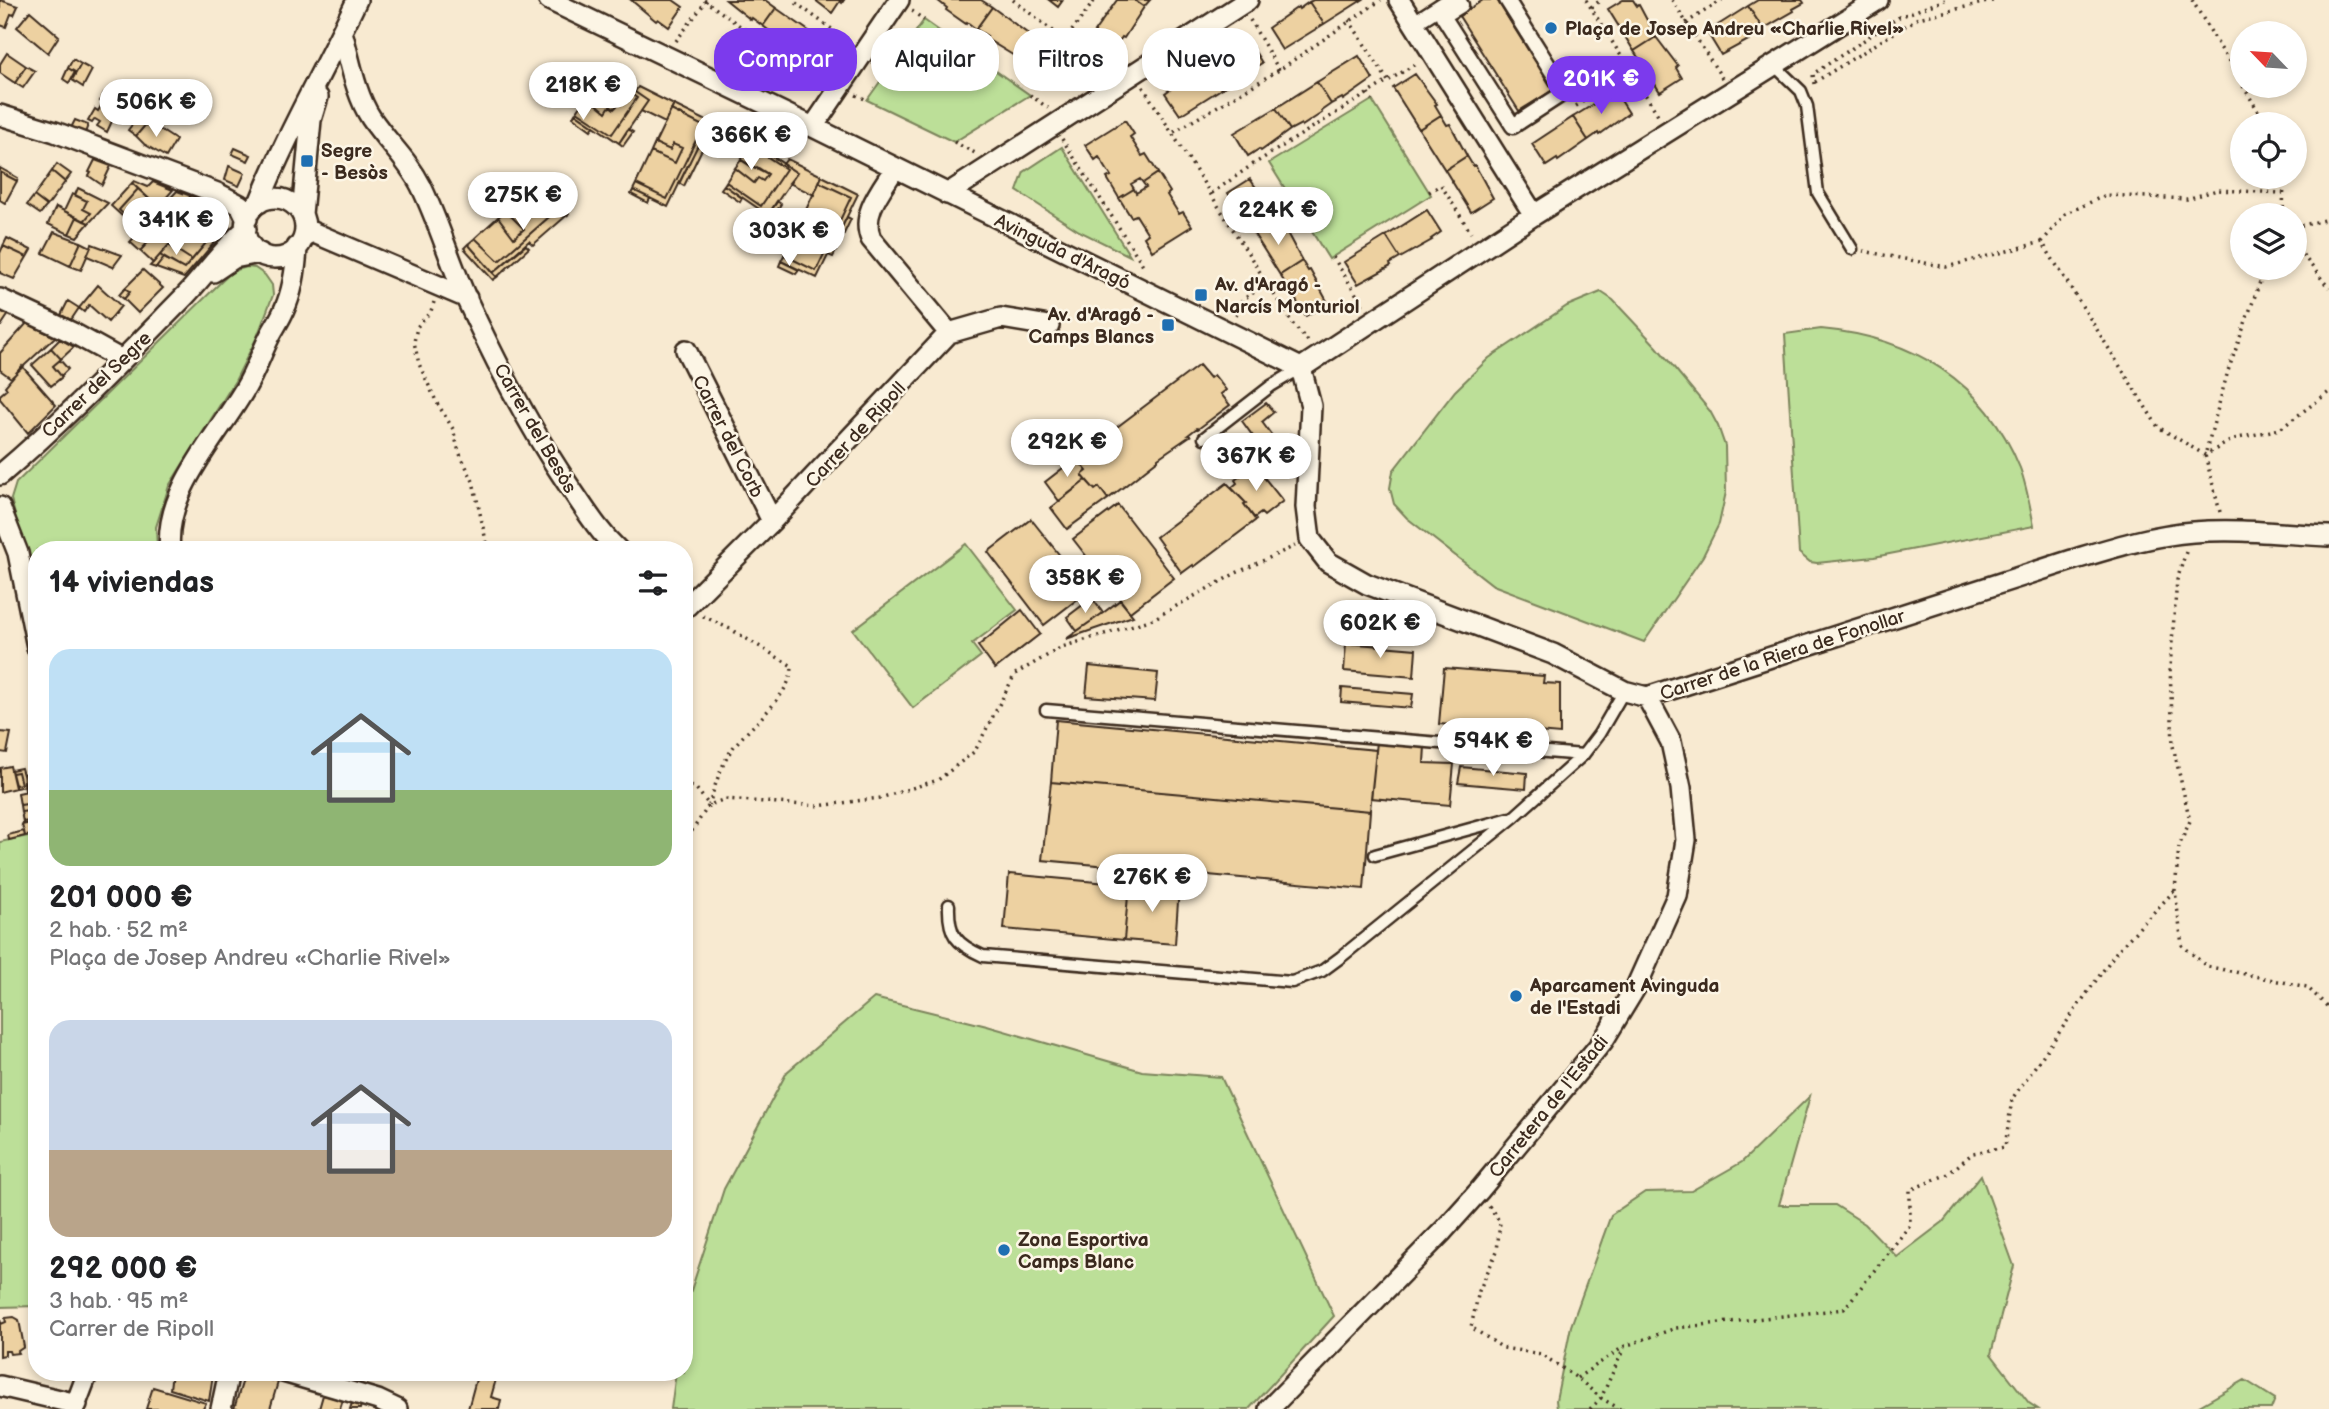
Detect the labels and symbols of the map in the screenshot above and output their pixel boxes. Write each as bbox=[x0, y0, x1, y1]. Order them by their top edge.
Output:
place label: Plaça de Josep Andreu «Charlie Rivel» bbox=[1565, 18, 1904, 41]
marker: Plaça de Josep Andreu «Charlie Rivel» bbox=[1543, 20, 1559, 36]
north arrow bbox=[2230, 21, 2306, 98]
pin: 201K € bbox=[1544, 57, 1658, 116]
pin: 218K € bbox=[526, 62, 640, 122]
pin: 506K € bbox=[99, 80, 213, 139]
pin: 366K € bbox=[694, 113, 808, 172]
place label: Segre - Besòs bbox=[321, 140, 388, 185]
marker: Segre - Besòs bbox=[299, 153, 315, 169]
pin: 275K € bbox=[466, 173, 580, 232]
pin: 224K € bbox=[1221, 188, 1335, 247]
pin: 341K € bbox=[119, 198, 233, 257]
pin: 303K € bbox=[732, 208, 846, 268]
street label: Avinguda d'Aragó bbox=[991, 209, 1134, 295]
place label: Av. d'Aragó - Narcís Monturiol bbox=[1214, 274, 1360, 319]
marker: Av. d'Aragó - Narcís Monturiol bbox=[1193, 287, 1209, 303]
place label: Av. d'Aragó - Camps Blancs bbox=[1029, 304, 1154, 349]
marker: Av. d'Aragó - Camps Blancs bbox=[1160, 317, 1176, 333]
street label: Carrer del Segre bbox=[37, 327, 157, 443]
street label: Carrer del Besòs bbox=[488, 360, 581, 498]
street label: Carrer del Corb bbox=[687, 372, 769, 502]
street label: Carrer de Ripoll bbox=[801, 377, 911, 493]
pin: 292K € bbox=[1010, 420, 1124, 479]
pin: 367K € bbox=[1199, 434, 1313, 493]
pin: 358K € bbox=[1028, 556, 1142, 615]
pin: 602K € bbox=[1323, 600, 1437, 660]
street label: Carrer de la Riera de Fonollar bbox=[1657, 605, 1909, 706]
pin: 594K € bbox=[1436, 718, 1550, 778]
pin: 276K € bbox=[1095, 855, 1209, 914]
place label: Aparcament Avinguda de l'Estadi bbox=[1529, 975, 1720, 1020]
marker: Aparcament Avinguda de l'Estadi bbox=[1508, 988, 1524, 1004]
street label: Carretera de l'Estadi bbox=[1485, 1031, 1614, 1183]
place label: Zona Esportiva Camps Blanc bbox=[1018, 1229, 1149, 1274]
marker: Zona Esportiva Camps Blanc bbox=[996, 1242, 1012, 1258]

